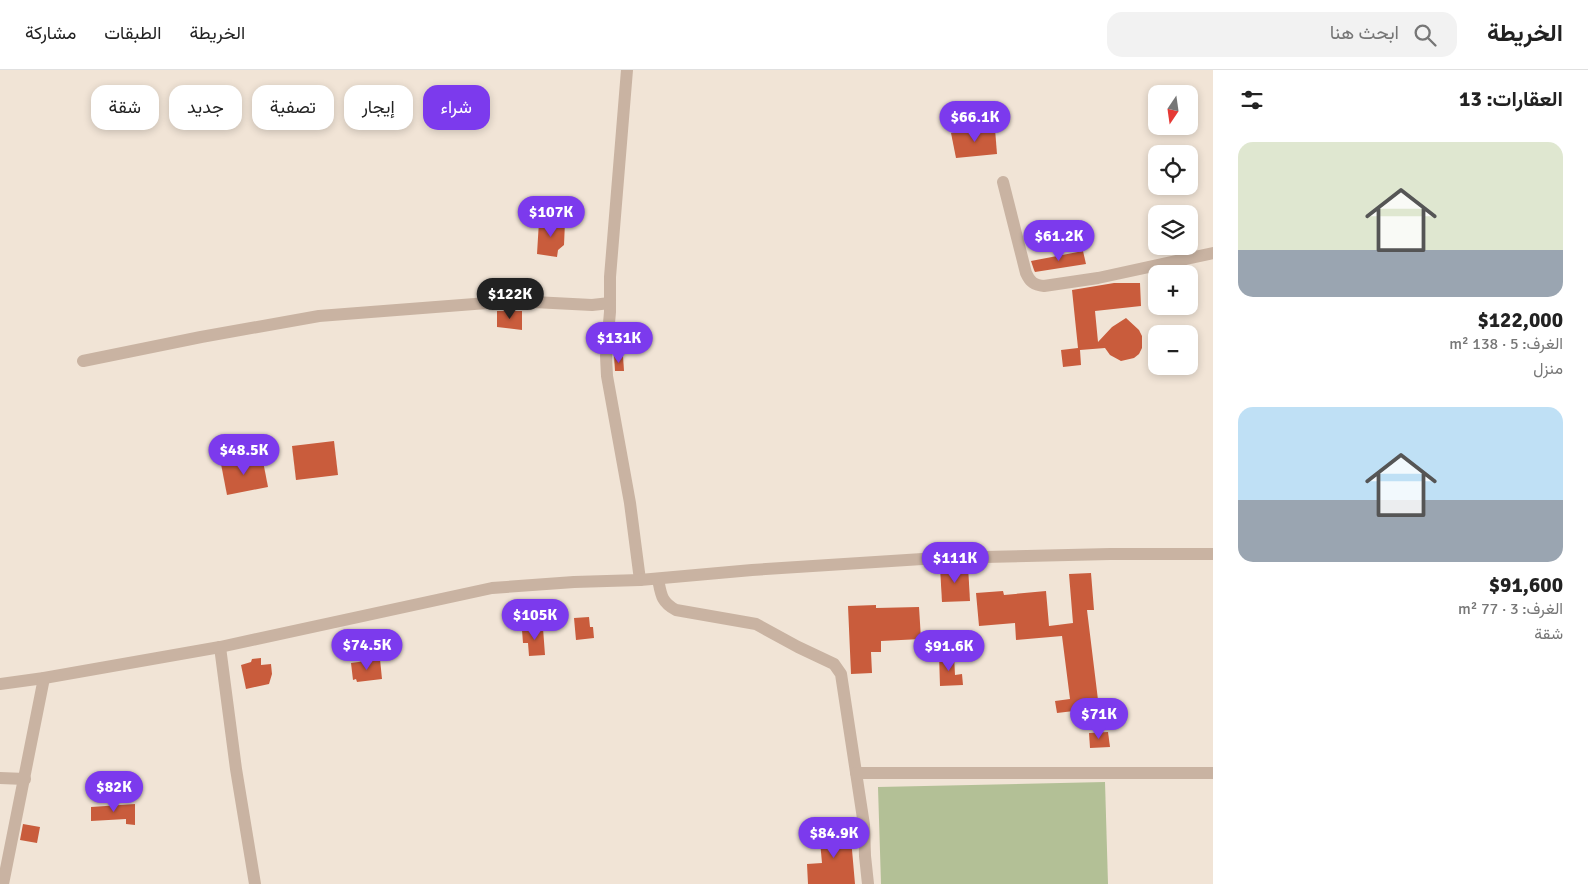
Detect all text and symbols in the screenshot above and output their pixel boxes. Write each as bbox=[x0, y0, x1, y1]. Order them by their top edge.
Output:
search box bbox=[1107, 12, 1457, 57]
text: الخريطة bbox=[1487, 18, 1563, 48]
text: ابحث هنا bbox=[1330, 21, 1399, 45]
icon: search bbox=[1411, 21, 1439, 49]
text: مشاركة bbox=[25, 22, 76, 44]
text: الطبقات bbox=[104, 22, 161, 44]
text: الخريطة bbox=[189, 22, 245, 44]
chip: شقة bbox=[91, 85, 159, 130]
chip: جديد bbox=[169, 85, 242, 130]
chip: تصفية bbox=[252, 85, 334, 130]
chip: إيجار bbox=[344, 85, 413, 130]
chip: شراء bbox=[423, 85, 490, 130]
north arrow bbox=[1148, 85, 1198, 135]
map controls bbox=[1148, 85, 1198, 375]
icon: filters bbox=[1238, 86, 1266, 114]
text: العقارات: 13 bbox=[1459, 86, 1563, 112]
pin: $66.1K bbox=[934, 100, 1016, 143]
text: $66.1K bbox=[950, 107, 1000, 127]
button: locate bbox=[1148, 145, 1198, 195]
icon: home bbox=[1356, 175, 1446, 265]
pin: $107K bbox=[516, 196, 586, 238]
text: $107K bbox=[529, 202, 573, 222]
button: layers bbox=[1148, 205, 1198, 255]
pin: $61.2K bbox=[1018, 220, 1100, 262]
text: $61.2K bbox=[1034, 226, 1084, 246]
button: + bbox=[1148, 265, 1198, 315]
pin: $122K bbox=[475, 278, 545, 320]
text: $122K bbox=[488, 284, 532, 304]
text: $122,000 bbox=[1477, 307, 1563, 333]
pin: $131K bbox=[584, 322, 654, 364]
button: − bbox=[1148, 325, 1198, 375]
text: $131K bbox=[597, 328, 641, 348]
text: الغرف: 5 · 138 m² bbox=[1449, 334, 1563, 354]
text: منزل bbox=[1533, 359, 1563, 379]
pin: $48.5K bbox=[203, 434, 285, 476]
text: $48.5K bbox=[219, 440, 269, 460]
icon: home bbox=[1356, 440, 1446, 530]
pin: $111K bbox=[920, 542, 990, 584]
text: $111K bbox=[933, 548, 977, 568]
text: $91,600 bbox=[1489, 572, 1563, 598]
pin: $105K bbox=[500, 598, 570, 641]
text: الغرف: 3 · 77 m² bbox=[1458, 599, 1563, 619]
text: $105K bbox=[513, 605, 557, 625]
text: شقة bbox=[1534, 624, 1563, 644]
pin: $74.5K bbox=[326, 628, 408, 671]
pin: $91.6K bbox=[908, 630, 990, 672]
text: $74.5K bbox=[342, 635, 392, 655]
text: $91.6K bbox=[924, 636, 974, 656]
pin: $71K bbox=[1069, 698, 1129, 740]
text: $71K bbox=[1081, 704, 1117, 724]
pin: $82K bbox=[84, 770, 144, 813]
text: $82K bbox=[96, 777, 132, 797]
pin: $84.9K bbox=[793, 816, 875, 859]
text: $84.9K bbox=[809, 823, 859, 843]

